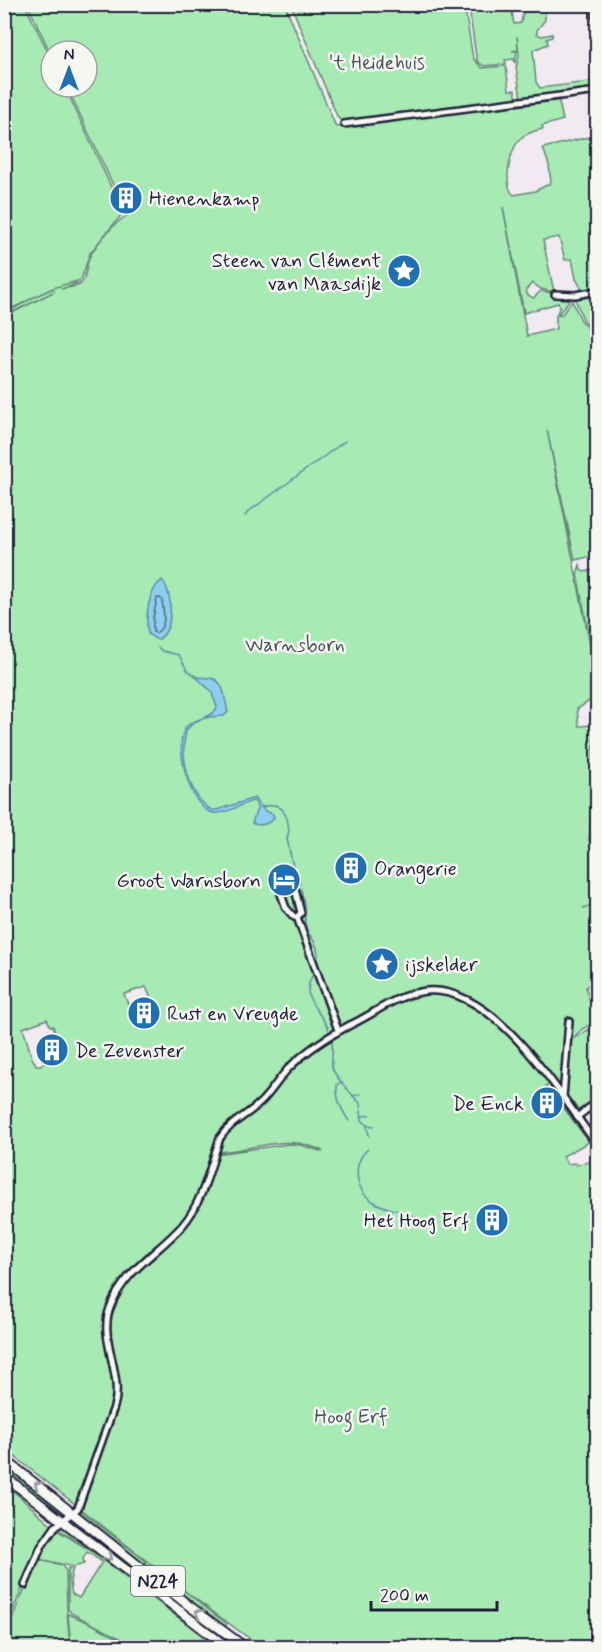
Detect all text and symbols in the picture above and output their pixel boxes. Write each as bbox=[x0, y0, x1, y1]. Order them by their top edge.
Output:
north arrow bbox=[39, 39, 99, 99]
text: N bbox=[64, 45, 74, 66]
park label: 't Heidehuis bbox=[329, 50, 425, 77]
building icon: Hienenkamp bbox=[108, 180, 144, 216]
place label: Hienenkamp bbox=[149, 186, 260, 213]
place label: Steen van Clément van Maasdijk bbox=[212, 248, 381, 298]
place icon: Steen van Clément van Maasdijk bbox=[386, 253, 422, 289]
park label: Warnsborn bbox=[245, 632, 345, 659]
building icon: Orangerie bbox=[333, 850, 369, 886]
place label: Orangerie bbox=[374, 856, 457, 884]
hotel icon: Groot Warnsborn bbox=[266, 862, 302, 898]
place label: Groot Warnsborn bbox=[117, 868, 261, 895]
place icon: ijskelder bbox=[364, 946, 400, 982]
place label: ijskelder bbox=[405, 952, 479, 979]
building icon: Rust en Vreugde bbox=[126, 995, 162, 1031]
place label: Rust en Vreugde bbox=[167, 1001, 298, 1028]
building icon: De Zevenster bbox=[34, 1032, 70, 1068]
place label: De Zevenster bbox=[75, 1038, 184, 1065]
building icon: De Enck bbox=[529, 1085, 565, 1121]
place label: De Enck bbox=[452, 1091, 524, 1118]
building icon: Het Hoog Erf bbox=[474, 1202, 510, 1238]
place label: Het Hoog Erf bbox=[364, 1208, 469, 1235]
park label: Hoog Erf bbox=[314, 1404, 388, 1433]
one-way arrow bbox=[34, 1482, 45, 1493]
one-way arrow bbox=[102, 1550, 113, 1561]
road number: N224 bbox=[131, 1566, 185, 1596]
scale bar bbox=[371, 1574, 497, 1612]
text: 200 m bbox=[380, 1584, 429, 1608]
one-way arrow bbox=[194, 1609, 205, 1620]

